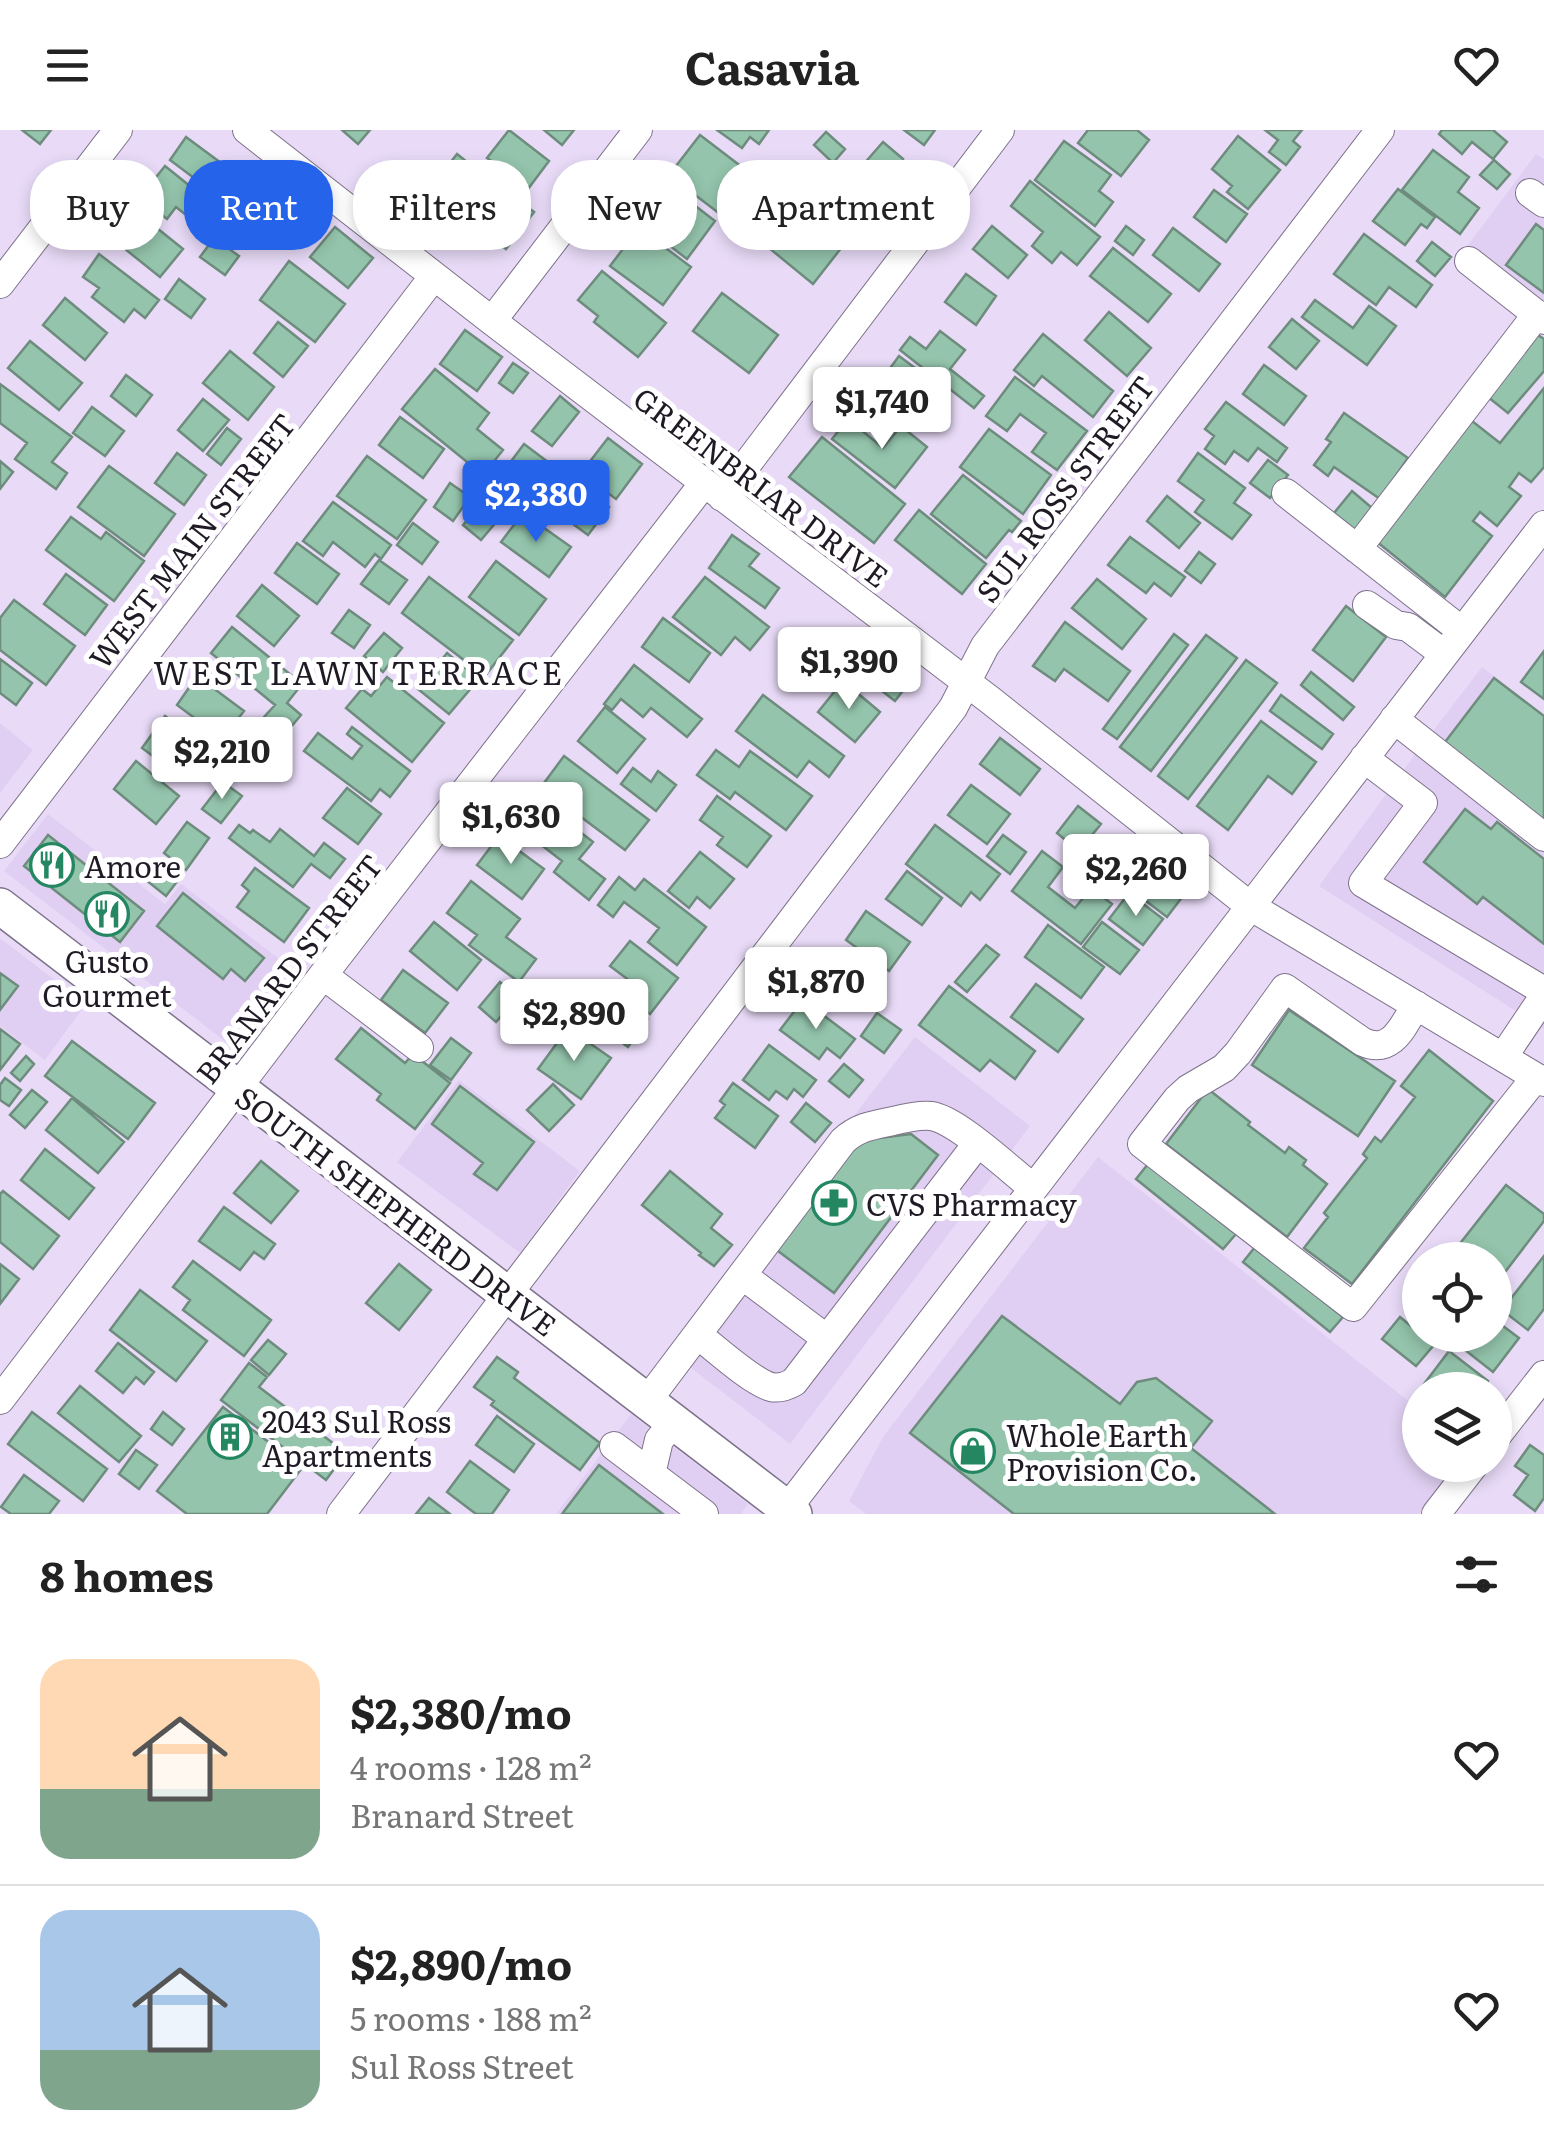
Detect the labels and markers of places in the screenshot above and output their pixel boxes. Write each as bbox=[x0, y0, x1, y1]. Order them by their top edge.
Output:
pin: $1,740 bbox=[801, 367, 963, 452]
pin: $2,380 bbox=[455, 460, 617, 545]
pin: $1,390 bbox=[768, 627, 930, 712]
pin: $2,210 bbox=[141, 717, 303, 802]
pin: $1,630 bbox=[430, 782, 592, 867]
pin: $2,260 bbox=[1055, 834, 1217, 919]
restaurant icon: Amore bbox=[29, 842, 75, 888]
place label: Amore bbox=[84, 843, 181, 887]
restaurant icon: Gusto Gourmet bbox=[84, 891, 130, 937]
place label: Gusto Gourmet bbox=[42, 938, 172, 1016]
pin: $1,870 bbox=[735, 947, 897, 1032]
pin: $2,890 bbox=[493, 979, 655, 1064]
pharmacy icon: CVS Pharmacy bbox=[811, 1180, 857, 1226]
place label: CVS Pharmacy bbox=[866, 1181, 1078, 1225]
place label: 2043 Sul Ross Apartments bbox=[262, 1398, 451, 1476]
place label: Whole Earth Provision Co. bbox=[1006, 1412, 1198, 1490]
building icon: 2043 Sul Ross Apartments bbox=[207, 1414, 253, 1460]
shop icon: Whole Earth Provision Co. bbox=[950, 1428, 996, 1474]

